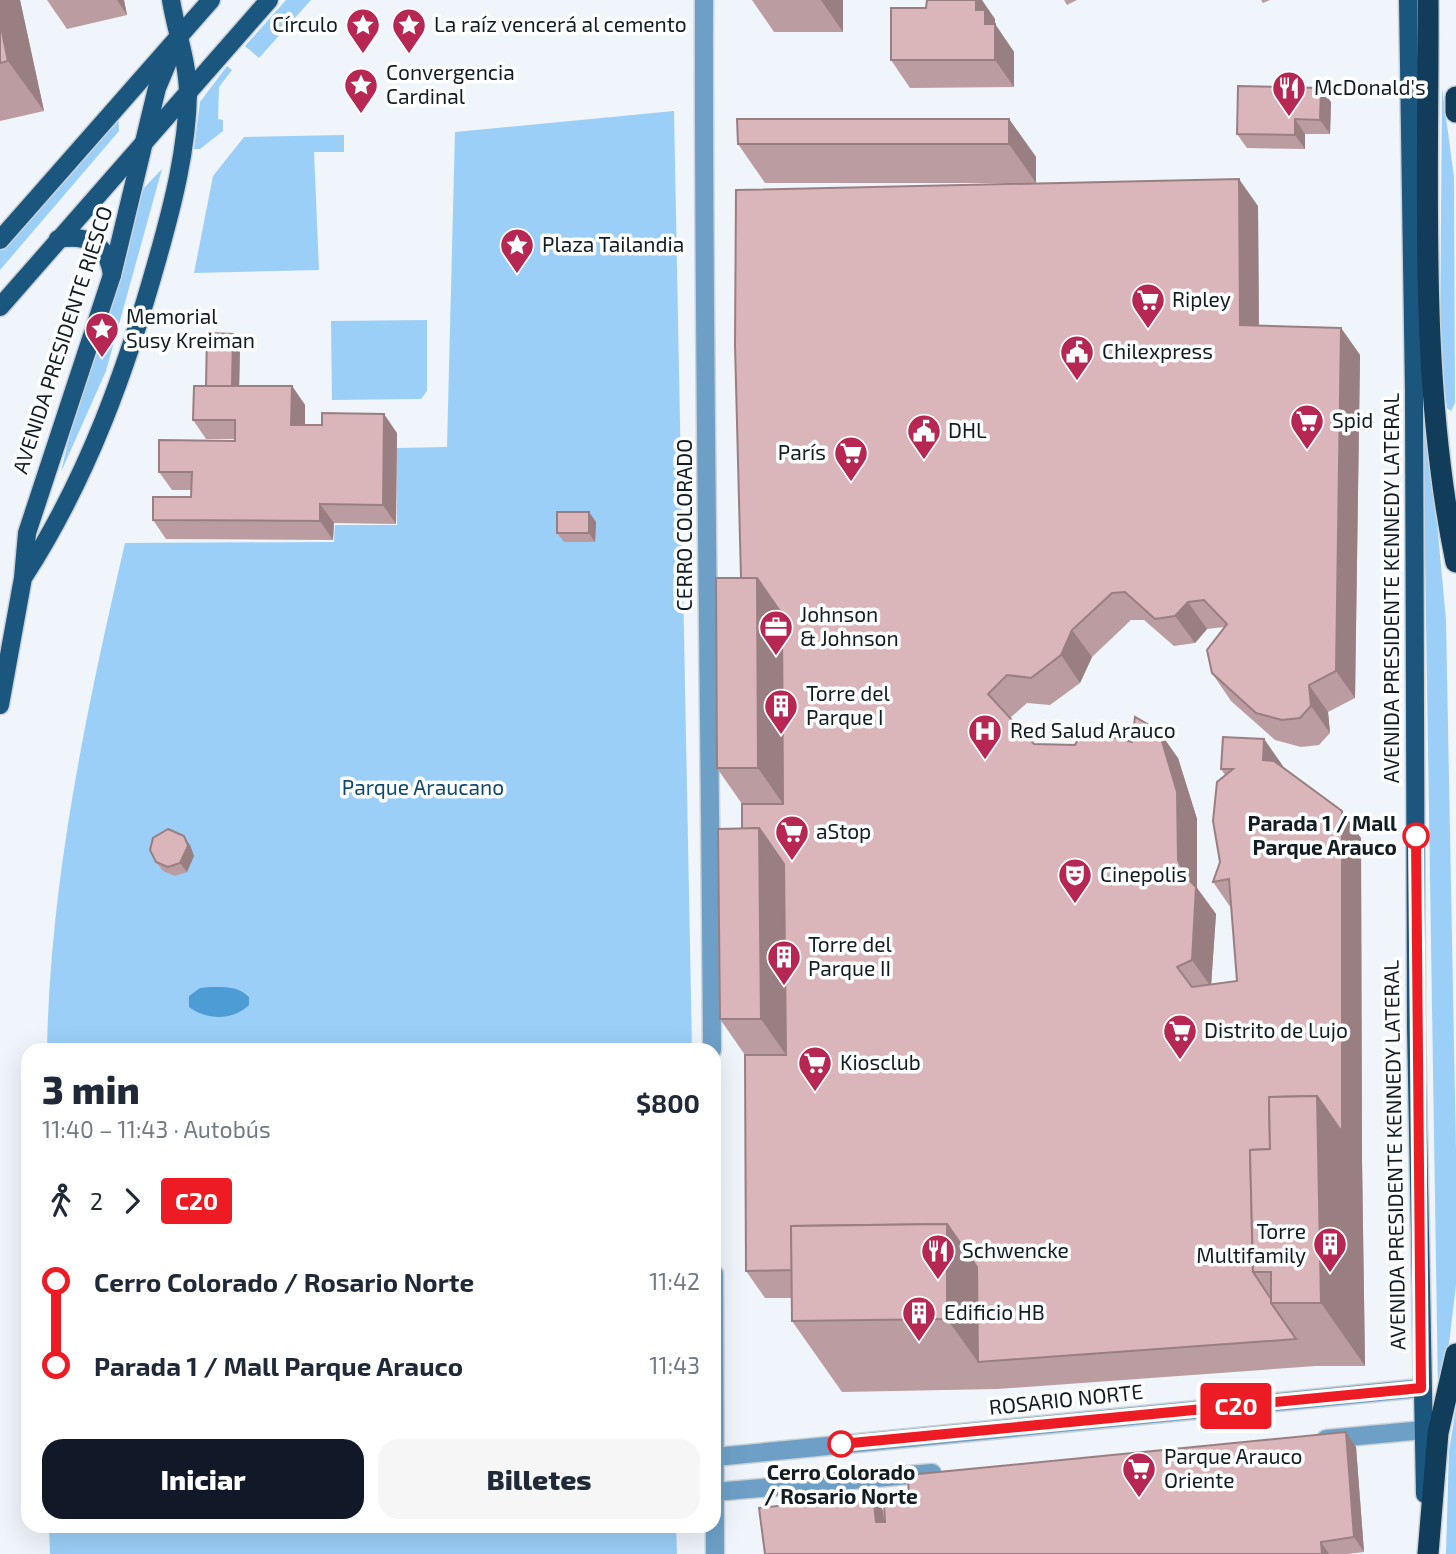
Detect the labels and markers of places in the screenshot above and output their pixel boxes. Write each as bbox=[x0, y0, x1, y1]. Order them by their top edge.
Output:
place icon: Círculo bbox=[344, 6, 382, 55]
place icon: La raíz vencerá al cemento bbox=[390, 6, 428, 55]
place label: Círculo bbox=[272, 11, 338, 36]
place label: La raíz vencerá al cemento bbox=[434, 11, 687, 36]
place label: Convergencia Cardinal bbox=[386, 59, 515, 108]
place icon: Convergencia Cardinal bbox=[342, 66, 380, 115]
restaurant icon: McDonald's bbox=[1270, 69, 1308, 118]
place label: McDonald's bbox=[1314, 74, 1426, 99]
place icon: Plaza Tailandia bbox=[498, 226, 536, 275]
place label: Plaza Tailandia bbox=[542, 231, 684, 256]
supermarket icon: Ripley bbox=[1129, 281, 1167, 330]
place label: Ripley bbox=[1172, 286, 1231, 311]
place label: Memorial Susy Kreiman bbox=[126, 303, 255, 352]
place icon: Memorial Susy Kreiman bbox=[83, 310, 121, 359]
public building icon: Chilexpress bbox=[1058, 333, 1096, 382]
place label: Chilexpress bbox=[1102, 338, 1213, 363]
supermarket icon: Spid bbox=[1288, 402, 1326, 451]
place label: Spid bbox=[1332, 407, 1373, 432]
public building icon: DHL bbox=[905, 412, 943, 461]
place label: DHL bbox=[948, 417, 987, 442]
supermarket icon: París bbox=[832, 434, 870, 483]
place label: París bbox=[778, 439, 826, 464]
place label: Johnson & Johnson bbox=[800, 601, 899, 650]
office icon: Johnson & Johnson bbox=[757, 608, 795, 657]
place label: Torre del Parque I bbox=[806, 680, 891, 729]
building icon: Torre del Parque I bbox=[762, 687, 800, 736]
hospital icon: Red Salud Arauco bbox=[966, 712, 1004, 761]
place label: Red Salud Arauco bbox=[1010, 717, 1176, 742]
place label: Parada 1 / Mall Parque Arauco bbox=[1248, 810, 1397, 859]
supermarket icon: aStop bbox=[773, 813, 811, 862]
place label: aStop bbox=[816, 818, 871, 843]
marker: Parada 1 / Mall Parque Arauco bbox=[1403, 823, 1429, 849]
theatre icon: Cinepolis bbox=[1056, 856, 1094, 905]
place label: Cinepolis bbox=[1100, 861, 1187, 886]
place label: Torre del Parque II bbox=[808, 931, 893, 980]
building icon: Torre del Parque II bbox=[765, 938, 803, 987]
supermarket icon: Distrito de Lujo bbox=[1161, 1012, 1199, 1061]
place label: Distrito de Lujo bbox=[1204, 1017, 1348, 1043]
supermarket icon: Kiosclub bbox=[796, 1044, 834, 1093]
place label: Kiosclub bbox=[840, 1049, 921, 1074]
place label: Torre Multifamily bbox=[1196, 1218, 1306, 1267]
building icon: Torre Multifamily bbox=[1311, 1225, 1349, 1274]
restaurant icon: Schwencke bbox=[919, 1232, 957, 1281]
place label: Schwencke bbox=[962, 1237, 1069, 1262]
building icon: Edificio HB bbox=[900, 1294, 938, 1343]
place label: Edificio HB bbox=[944, 1299, 1045, 1324]
marker: Cerro Colorado / Rosario Norte bbox=[828, 1431, 854, 1457]
place label: Parque Arauco Oriente bbox=[1164, 1443, 1302, 1492]
supermarket icon: Parque Arauco Oriente bbox=[1120, 1450, 1158, 1499]
place label: Cerro Colorado / Rosario Norte bbox=[764, 1459, 918, 1508]

